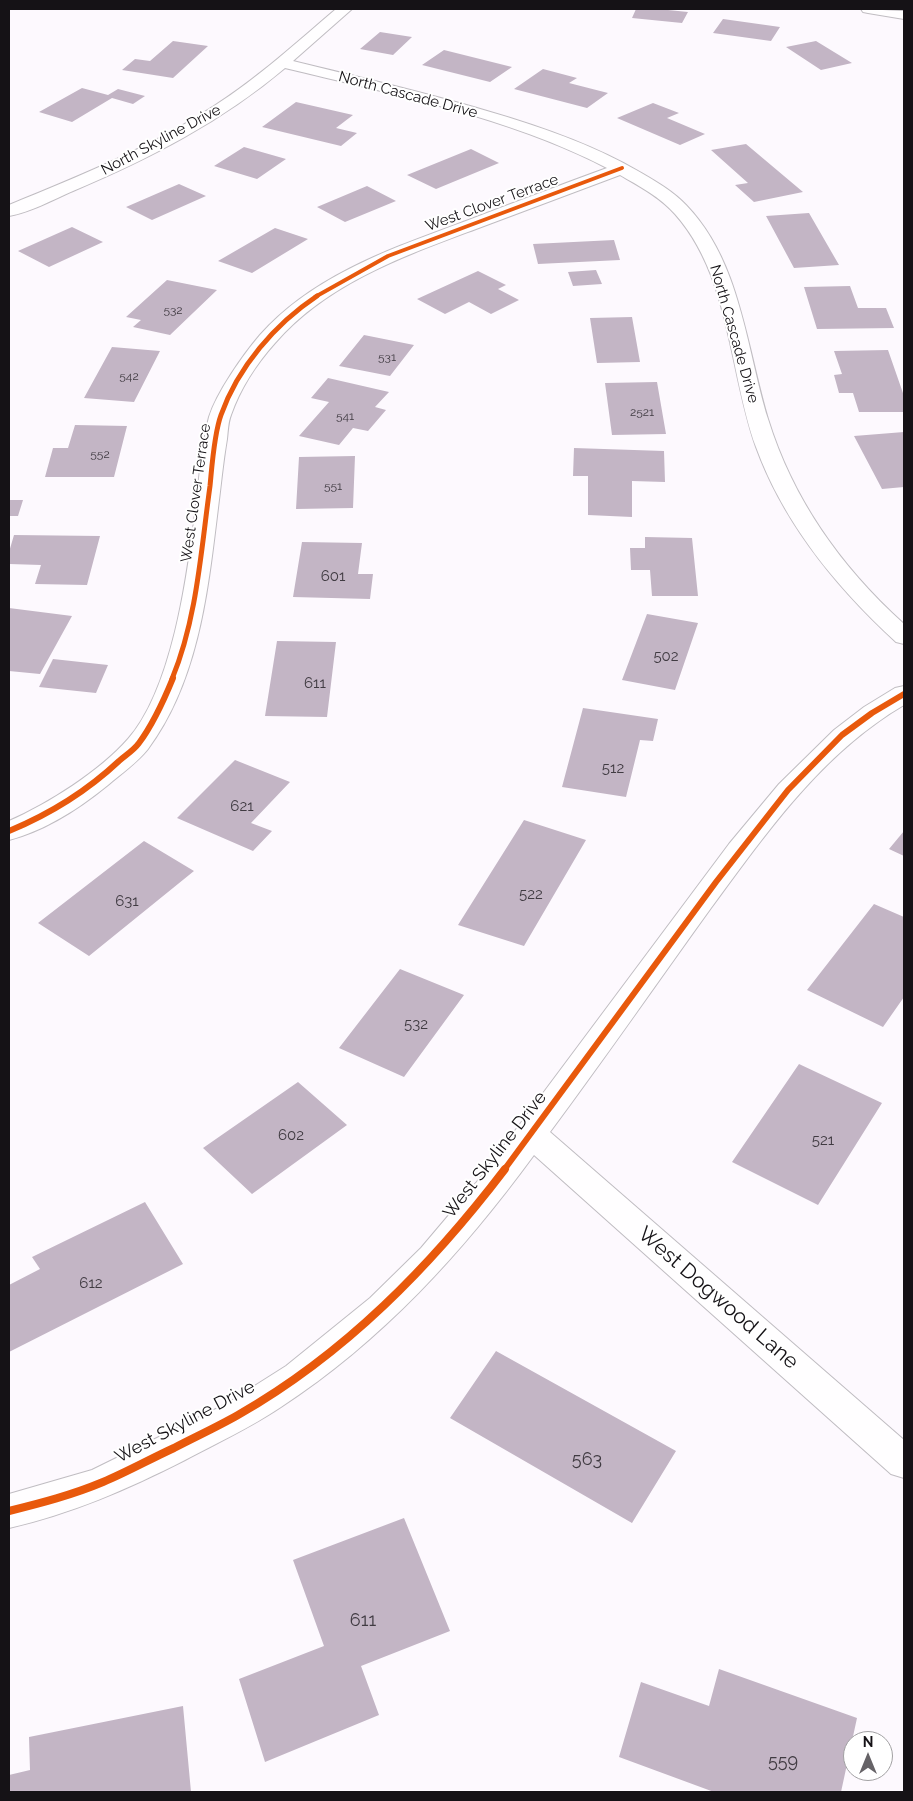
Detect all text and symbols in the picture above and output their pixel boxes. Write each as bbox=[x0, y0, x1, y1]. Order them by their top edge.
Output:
street label: North Cascade Drive bbox=[337, 68, 479, 122]
street label: North Skyline Drive bbox=[98, 101, 224, 179]
street label: West Clover Terrace bbox=[423, 171, 561, 235]
street label: North Cascade Drive bbox=[706, 263, 762, 405]
house number: 532 bbox=[163, 303, 183, 317]
house number: 531 bbox=[378, 350, 396, 364]
house number: 542 bbox=[119, 369, 139, 383]
house number: 2521 bbox=[630, 405, 654, 419]
house number: 541 bbox=[336, 409, 354, 423]
street label: West Clover Terrace bbox=[177, 422, 215, 564]
house number: 552 bbox=[90, 447, 110, 461]
house number: 551 bbox=[324, 479, 342, 493]
house number: 601 bbox=[321, 567, 345, 585]
house number: 502 bbox=[653, 647, 679, 665]
house number: 611 bbox=[304, 674, 326, 692]
house number: 512 bbox=[602, 759, 624, 777]
house number: 621 bbox=[230, 797, 254, 815]
house number: 522 bbox=[519, 885, 543, 903]
house number: 631 bbox=[115, 892, 139, 910]
house number: 532 bbox=[404, 1015, 428, 1033]
street label: West Skyline Drive bbox=[439, 1087, 551, 1223]
house number: 602 bbox=[278, 1126, 304, 1144]
house number: 521 bbox=[812, 1131, 834, 1149]
street label: West Dogwood Lane bbox=[633, 1221, 803, 1375]
house number: 612 bbox=[79, 1274, 103, 1292]
street label: West Skyline Drive bbox=[111, 1376, 259, 1468]
house number: 563 bbox=[572, 1449, 602, 1471]
house number: 611 bbox=[350, 1610, 376, 1632]
north arrow bbox=[843, 1731, 893, 1781]
text: N bbox=[863, 1734, 873, 1750]
house number: 559 bbox=[768, 1751, 798, 1773]

